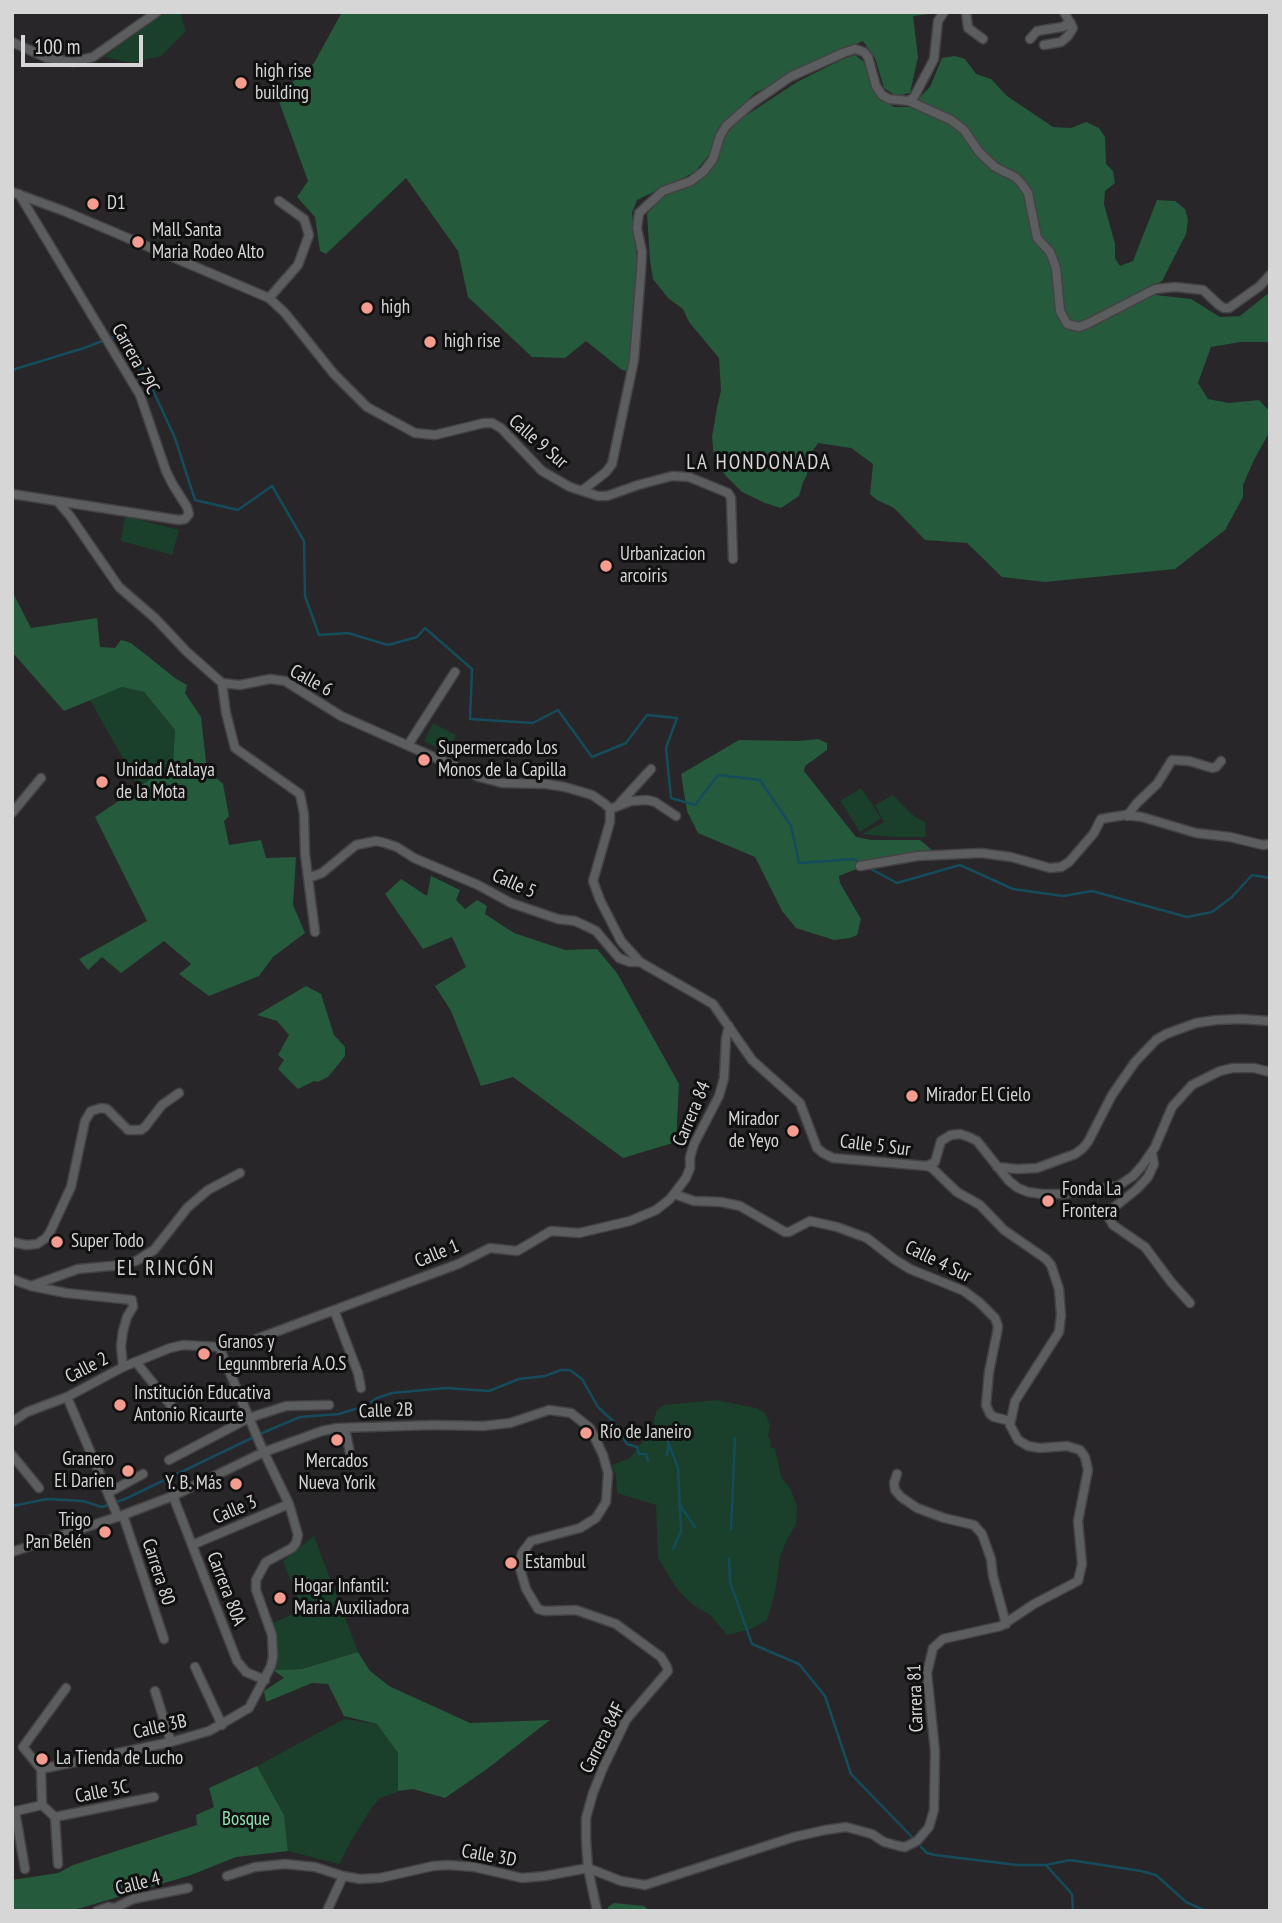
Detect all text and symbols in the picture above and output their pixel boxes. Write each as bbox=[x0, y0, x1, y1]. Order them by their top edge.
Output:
scale bar bbox=[24, 21, 147, 65]
text: 100 m bbox=[34, 33, 80, 60]
place label: high rise building bbox=[255, 61, 312, 105]
marker: high rise building bbox=[233, 75, 249, 91]
place label: D1 bbox=[107, 193, 126, 215]
marker: D1 bbox=[85, 196, 101, 212]
place label: Mall Santa Maria Rodeo Alto bbox=[152, 220, 264, 264]
marker: Mall Santa Maria Rodeo Alto bbox=[130, 234, 146, 250]
place label: high bbox=[381, 297, 410, 319]
marker: high bbox=[359, 300, 375, 316]
street label: Carrera 79C bbox=[106, 320, 164, 398]
place label: high rise bbox=[444, 331, 501, 353]
marker: high rise bbox=[422, 334, 438, 350]
street label: Calle 9 Sur bbox=[504, 410, 572, 474]
district label: LA HONDONADA bbox=[688, 450, 830, 476]
place label: Urbanizacion arcoiris bbox=[620, 544, 705, 588]
marker: Urbanizacion arcoiris bbox=[598, 558, 614, 574]
street label: Calle 6 bbox=[286, 660, 336, 702]
place label: Supermercado Los Monos de la Capilla bbox=[438, 738, 566, 782]
marker: Supermercado Los Monos de la Capilla bbox=[416, 752, 432, 768]
place label: Unidad Atalaya de la Mota bbox=[116, 760, 215, 804]
marker: Unidad Atalaya de la Mota bbox=[94, 774, 110, 790]
street label: Calle 5 bbox=[489, 864, 539, 904]
street label: Carrera 84 bbox=[668, 1078, 716, 1150]
place label: Mirador El Cielo bbox=[926, 1085, 1031, 1107]
marker: Mirador El Cielo bbox=[904, 1088, 920, 1104]
place label: Mirador de Yeyo bbox=[728, 1109, 779, 1153]
marker: Mirador de Yeyo bbox=[785, 1123, 801, 1139]
street label: Calle 5 Sur bbox=[838, 1130, 912, 1162]
place label: Fonda La Frontera bbox=[1062, 1179, 1121, 1223]
marker: Fonda La Frontera bbox=[1040, 1193, 1056, 1209]
place label: Super Todo bbox=[71, 1231, 144, 1253]
marker: Super Todo bbox=[49, 1234, 65, 1250]
street label: Calle 1 bbox=[412, 1235, 462, 1273]
street label: Calle 4 Sur bbox=[901, 1236, 975, 1288]
district label: EL RINCÓN bbox=[118, 1256, 214, 1282]
place label: Granos y Legunmbrería A.O.S bbox=[218, 1332, 346, 1376]
marker: Granos y Legunmbrería A.O.S bbox=[196, 1346, 212, 1362]
street label: Calle 2 bbox=[62, 1348, 112, 1388]
place label: Institución Educativa Antonio Ricaurte bbox=[134, 1383, 271, 1427]
marker: Institución Educativa Antonio Ricaurte bbox=[112, 1397, 128, 1413]
street label: Calle 2B bbox=[358, 1399, 414, 1423]
place label: Río de Janeiro bbox=[600, 1422, 691, 1444]
marker: Río de Janeiro bbox=[578, 1425, 594, 1441]
marker: Mercados Nueva Yorik bbox=[329, 1432, 345, 1448]
place label: Granero El Darien bbox=[54, 1449, 114, 1493]
place label: Mercados Nueva Yorik bbox=[298, 1451, 376, 1495]
marker: Granero El Darien bbox=[120, 1463, 136, 1479]
place label: Y. B. Más bbox=[165, 1473, 222, 1495]
marker: Y. B. Más bbox=[228, 1476, 244, 1492]
street label: Calle 3 bbox=[210, 1491, 260, 1529]
place label: Trigo Pan Belén bbox=[26, 1510, 91, 1554]
marker: Trigo Pan Belén bbox=[97, 1524, 113, 1540]
street label: Carrera 80 bbox=[137, 1536, 179, 1608]
street label: Carrera 80A bbox=[202, 1549, 250, 1629]
place label: Estambul bbox=[525, 1552, 586, 1574]
marker: Estambul bbox=[503, 1555, 519, 1571]
place label: Hogar Infantil: Maria Auxiliadora bbox=[294, 1576, 409, 1620]
marker: Hogar Infantil: Maria Auxiliadora bbox=[272, 1590, 288, 1606]
street label: Carrera 81 bbox=[903, 1663, 929, 1733]
street label: Carrera 84F bbox=[576, 1699, 630, 1777]
street label: Calle 3B bbox=[131, 1710, 189, 1744]
place label: La Tienda de Lucho bbox=[56, 1748, 183, 1770]
marker: La Tienda de Lucho bbox=[34, 1751, 50, 1767]
street label: Calle 3C bbox=[73, 1776, 131, 1808]
park label: Bosque bbox=[222, 1809, 270, 1831]
street label: Calle 3D bbox=[460, 1840, 518, 1872]
street label: Calle 4 bbox=[113, 1867, 163, 1901]

